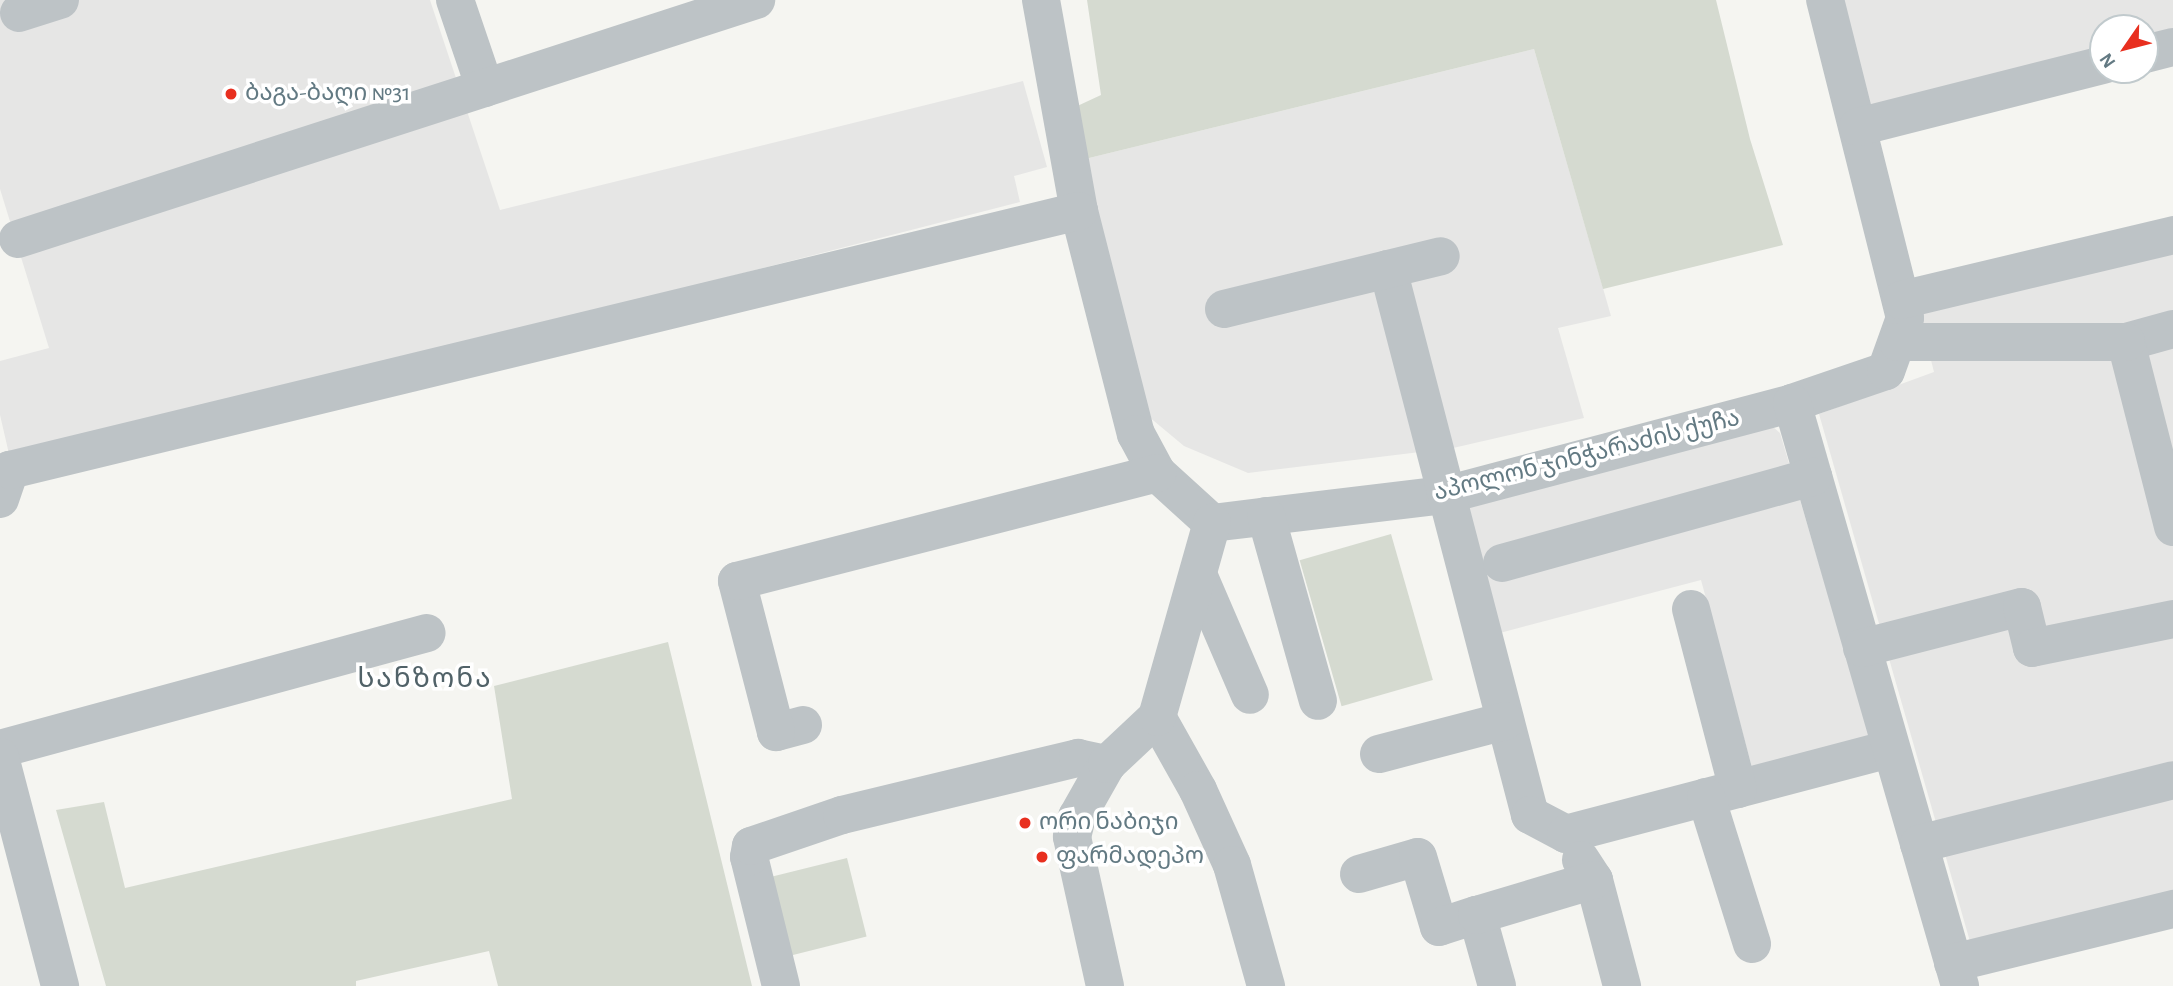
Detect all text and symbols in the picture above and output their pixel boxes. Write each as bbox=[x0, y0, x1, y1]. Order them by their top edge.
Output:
north arrow bbox=[2089, 14, 2159, 84]
text: N bbox=[2096, 49, 2120, 71]
place label: ბაგა-ბაღი №31 bbox=[245, 80, 410, 108]
marker: ბაგა-ბაღი №31 bbox=[223, 86, 239, 102]
street label: აპოლონ ჯინჭარაძის ქუჩა bbox=[1431, 404, 1743, 508]
district label: სანზონა bbox=[358, 662, 492, 696]
place label: ორი ნაბიჯი bbox=[1039, 809, 1178, 837]
marker: ორი ნაბიჯი bbox=[1017, 815, 1033, 831]
place label: ფარმადეპო bbox=[1056, 843, 1204, 871]
marker: ფარმადეპო bbox=[1034, 849, 1050, 865]

